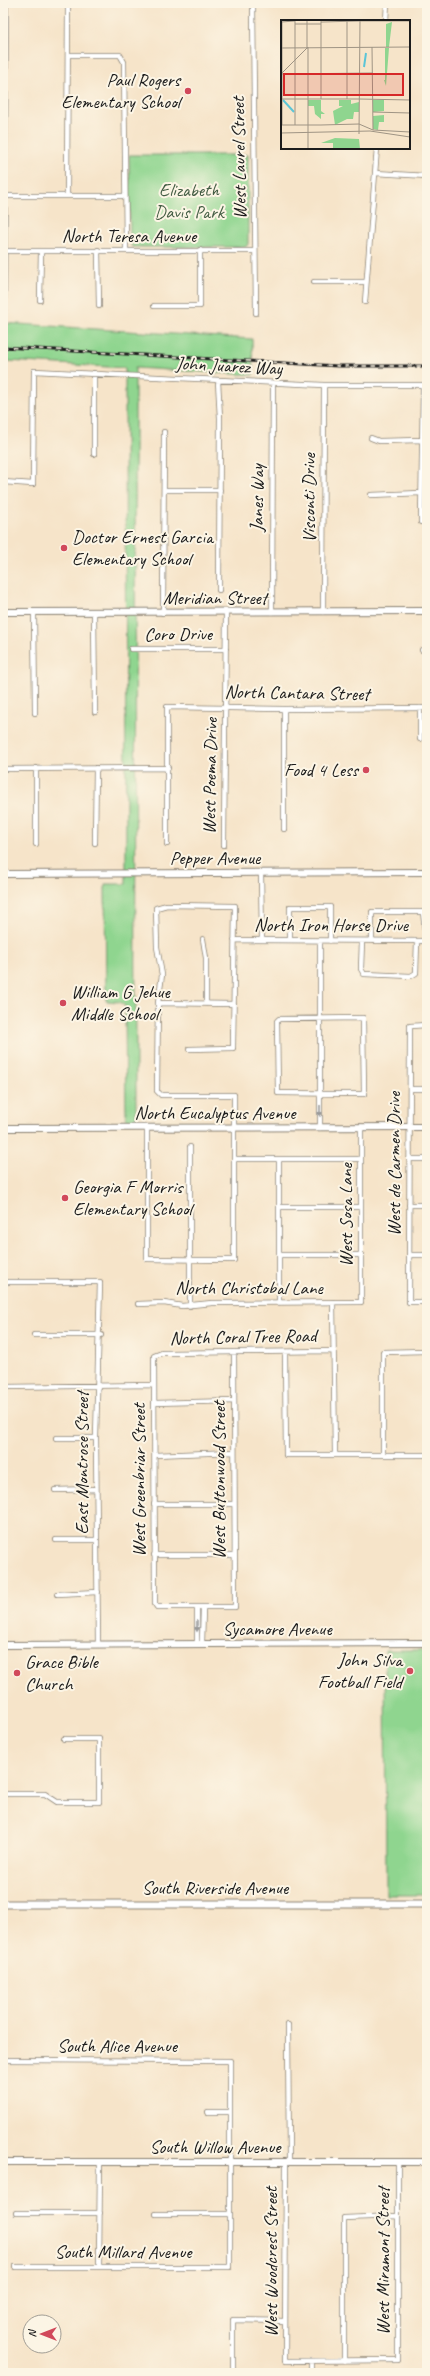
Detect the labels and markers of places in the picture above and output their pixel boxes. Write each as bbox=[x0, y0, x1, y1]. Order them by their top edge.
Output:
place label: Paul Rogers Elementary School bbox=[61, 68, 184, 114]
marker: Paul Rogers Elementary School bbox=[183, 86, 193, 96]
place label: Doctor Ernest Garcia Elementary School bbox=[72, 525, 215, 571]
marker: Doctor Ernest Garcia Elementary School bbox=[59, 543, 69, 553]
place label: Food 4 Less bbox=[284, 758, 360, 782]
marker: Food 4 Less bbox=[361, 765, 371, 775]
place label: William G Jehue Middle School bbox=[71, 980, 171, 1026]
marker: William G Jehue Middle School bbox=[58, 998, 68, 1008]
place label: Georgia F Morris Elementary School bbox=[73, 1175, 195, 1221]
marker: Georgia F Morris Elementary School bbox=[60, 1193, 70, 1203]
place label: John Silva Football Field bbox=[318, 1648, 405, 1694]
place label: Grace Bible Church bbox=[25, 1650, 100, 1696]
marker: John Silva Football Field bbox=[405, 1666, 415, 1676]
marker: Grace Bible Church bbox=[12, 1668, 22, 1678]

